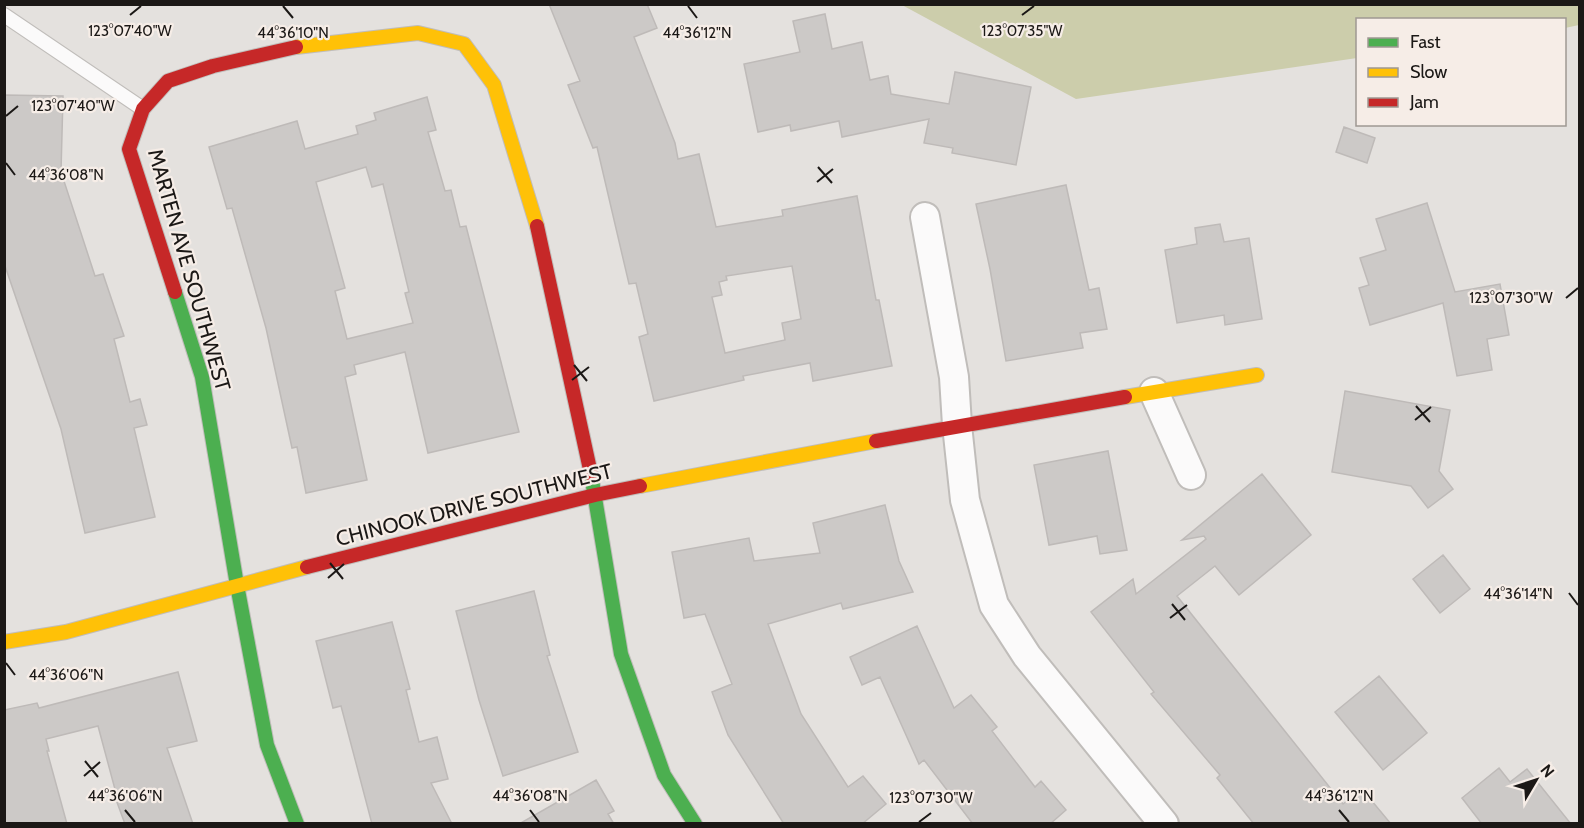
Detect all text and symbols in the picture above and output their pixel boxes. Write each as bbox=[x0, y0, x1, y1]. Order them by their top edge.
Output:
legend bbox=[1356, 18, 1566, 126]
text: 123°07'40"W bbox=[88, 22, 173, 40]
text: 123°07'35"W bbox=[982, 22, 1063, 40]
text: 44°36'10"N bbox=[257, 24, 329, 42]
text: 44°36'12"N bbox=[663, 24, 731, 42]
text: Fast bbox=[1410, 31, 1441, 53]
text: Slow bbox=[1410, 61, 1447, 83]
text: Jam bbox=[1409, 91, 1439, 113]
text: 123°07'40"W bbox=[31, 97, 116, 115]
street label: MARTEN AVE SOUTHWEST bbox=[143, 146, 236, 394]
text: 44°36'08"N bbox=[28, 166, 104, 184]
text: 123°07'30"W bbox=[1469, 289, 1553, 307]
street label: CHINOOK DRIVE SOUTHWEST bbox=[333, 458, 615, 551]
text: 44°36'14"N bbox=[1483, 585, 1553, 603]
text: 44°36'06"N bbox=[28, 666, 104, 684]
north arrow bbox=[1506, 750, 1566, 810]
text: N bbox=[1536, 761, 1558, 781]
text: 44°36'06"N bbox=[87, 787, 163, 805]
text: 44°36'08"N bbox=[492, 787, 568, 805]
text: 44°36'12"N bbox=[1305, 787, 1373, 805]
text: 123°07'30"W bbox=[889, 789, 973, 807]

